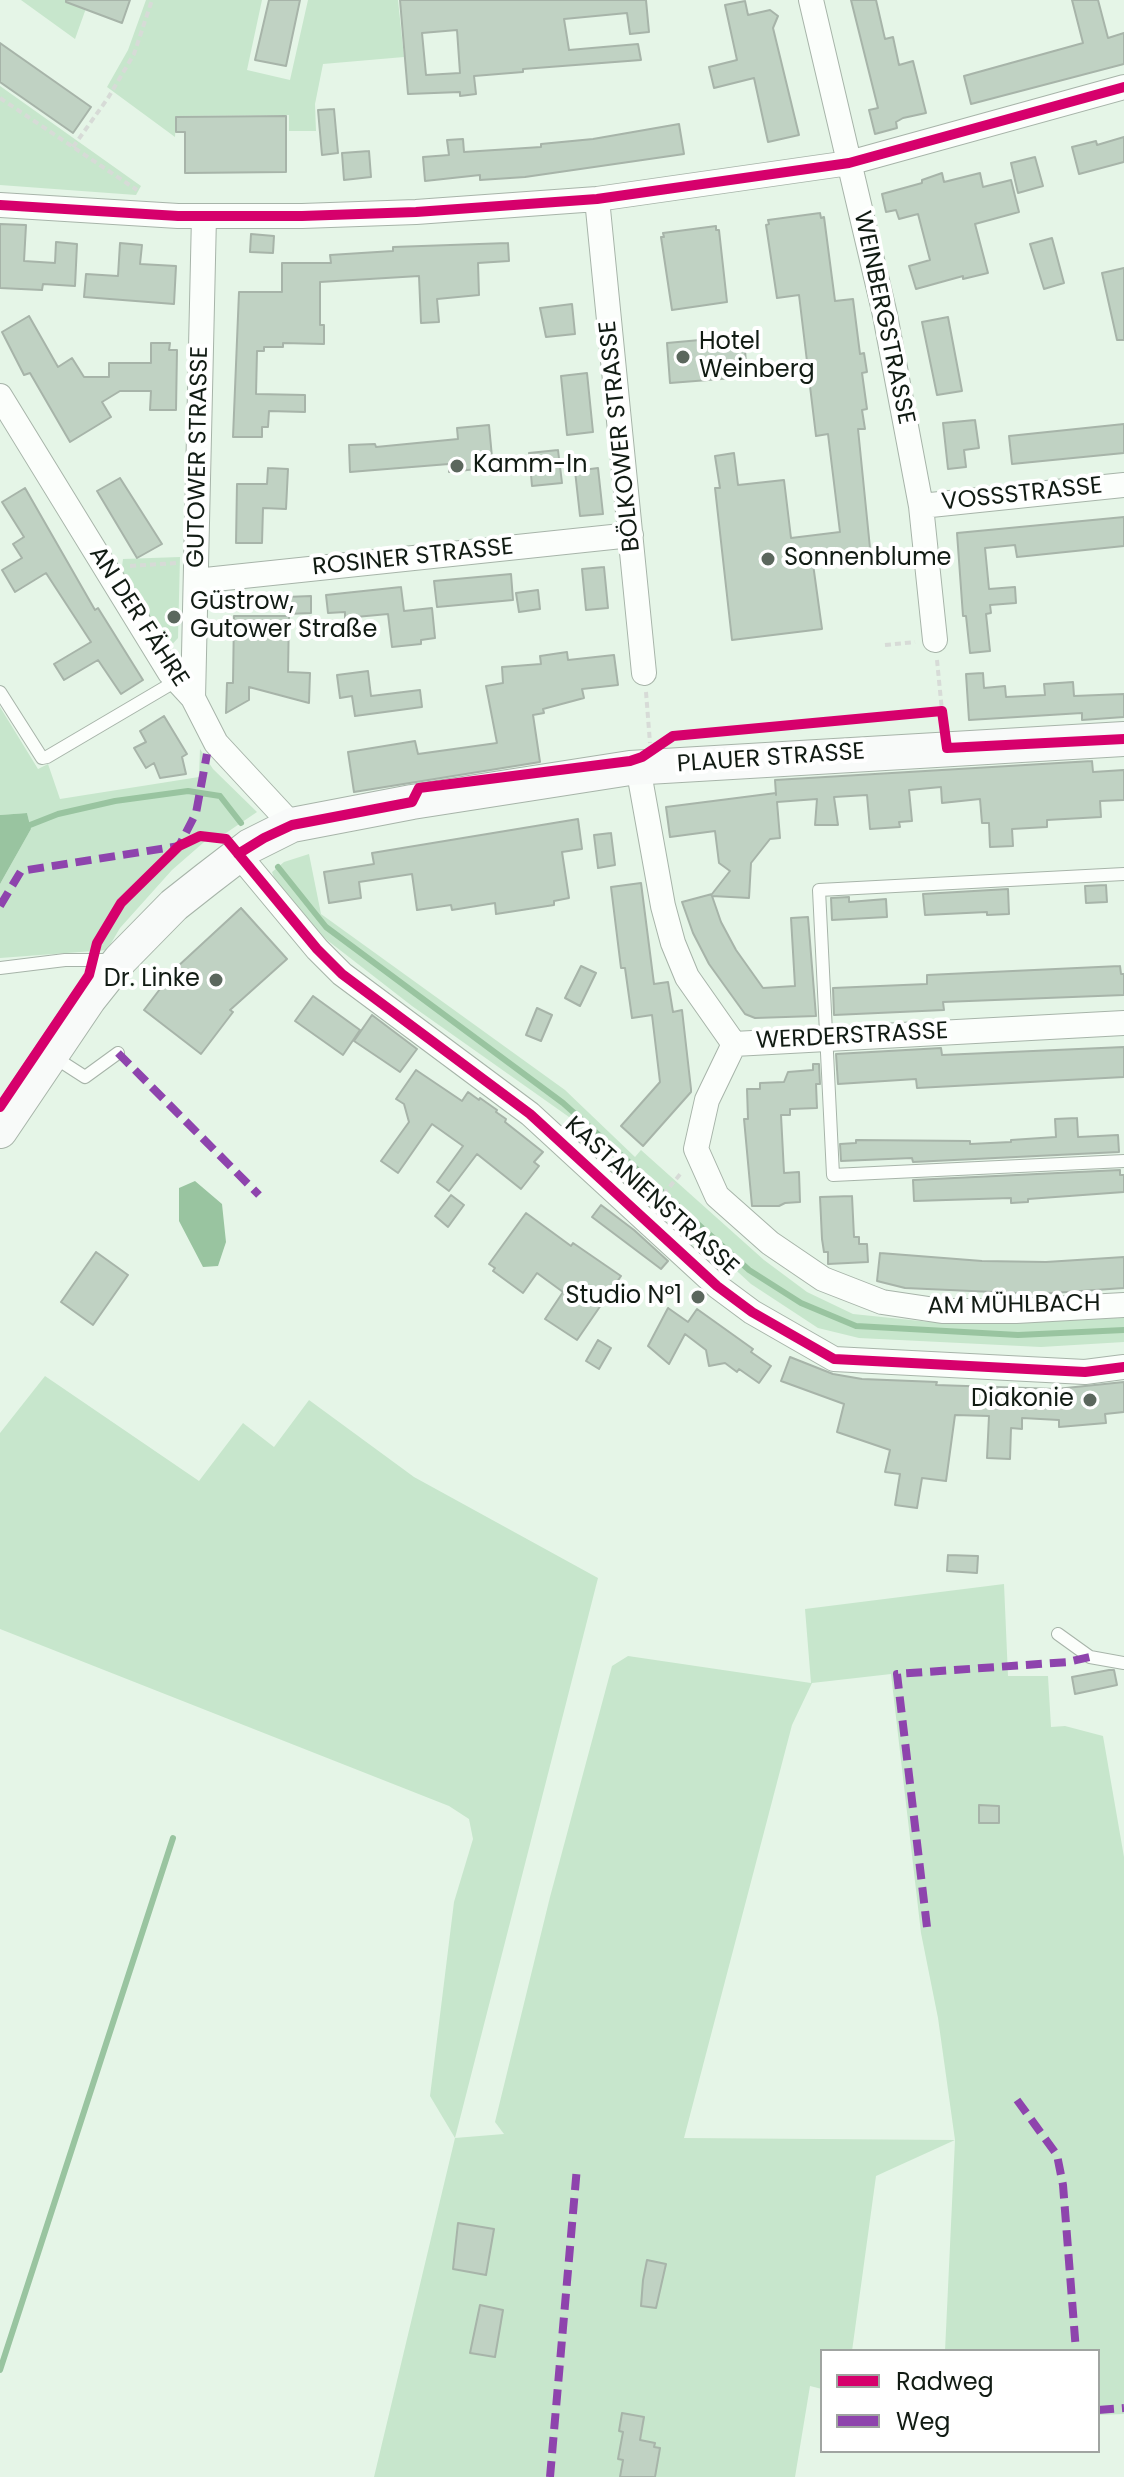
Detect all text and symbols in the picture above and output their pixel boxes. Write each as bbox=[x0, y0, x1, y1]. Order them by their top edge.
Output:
street label: WEINBERGSTRASSE bbox=[846, 209, 920, 427]
street label: BÖLKOWER STRASSE bbox=[595, 319, 647, 553]
place label: Hotel Weinberg bbox=[699, 329, 815, 385]
street label: GUTOWER STRASSE bbox=[183, 346, 215, 568]
marker: Hotel Weinberg bbox=[674, 348, 692, 366]
place label: Kamm-In bbox=[473, 452, 588, 480]
marker: Kamm-In bbox=[448, 457, 466, 475]
street label: VOSSSTRASSE bbox=[940, 472, 1104, 518]
street label: ROSINER STRASSE bbox=[311, 533, 515, 583]
street label: AN DER FÄHRE bbox=[82, 541, 194, 693]
place label: Sonnenblume bbox=[784, 545, 951, 573]
marker: Sonnenblume bbox=[759, 550, 777, 568]
place label: Güstrow, Gutower Straße bbox=[190, 589, 377, 645]
marker: Güstrow, Gutower Straße bbox=[165, 608, 183, 626]
street label: PLAUER STRASSE bbox=[676, 738, 866, 780]
place label: Dr. Linke bbox=[104, 966, 200, 994]
marker: Dr. Linke bbox=[207, 971, 225, 989]
street label: WERDERSTRASSE bbox=[755, 1018, 949, 1056]
street label: KASTANIENSTRASSE bbox=[558, 1111, 744, 1283]
place label: Studio N°1 bbox=[566, 1283, 682, 1311]
marker: Studio N°1 bbox=[689, 1288, 707, 1306]
street label: AM MÜHLBACH bbox=[927, 1290, 1101, 1322]
place label: Diakonie bbox=[971, 1386, 1074, 1414]
marker: Diakonie bbox=[1081, 1391, 1099, 1409]
legend bbox=[820, 2349, 1100, 2453]
text: Radweg bbox=[896, 2365, 994, 2398]
text: Weg bbox=[896, 2405, 951, 2438]

